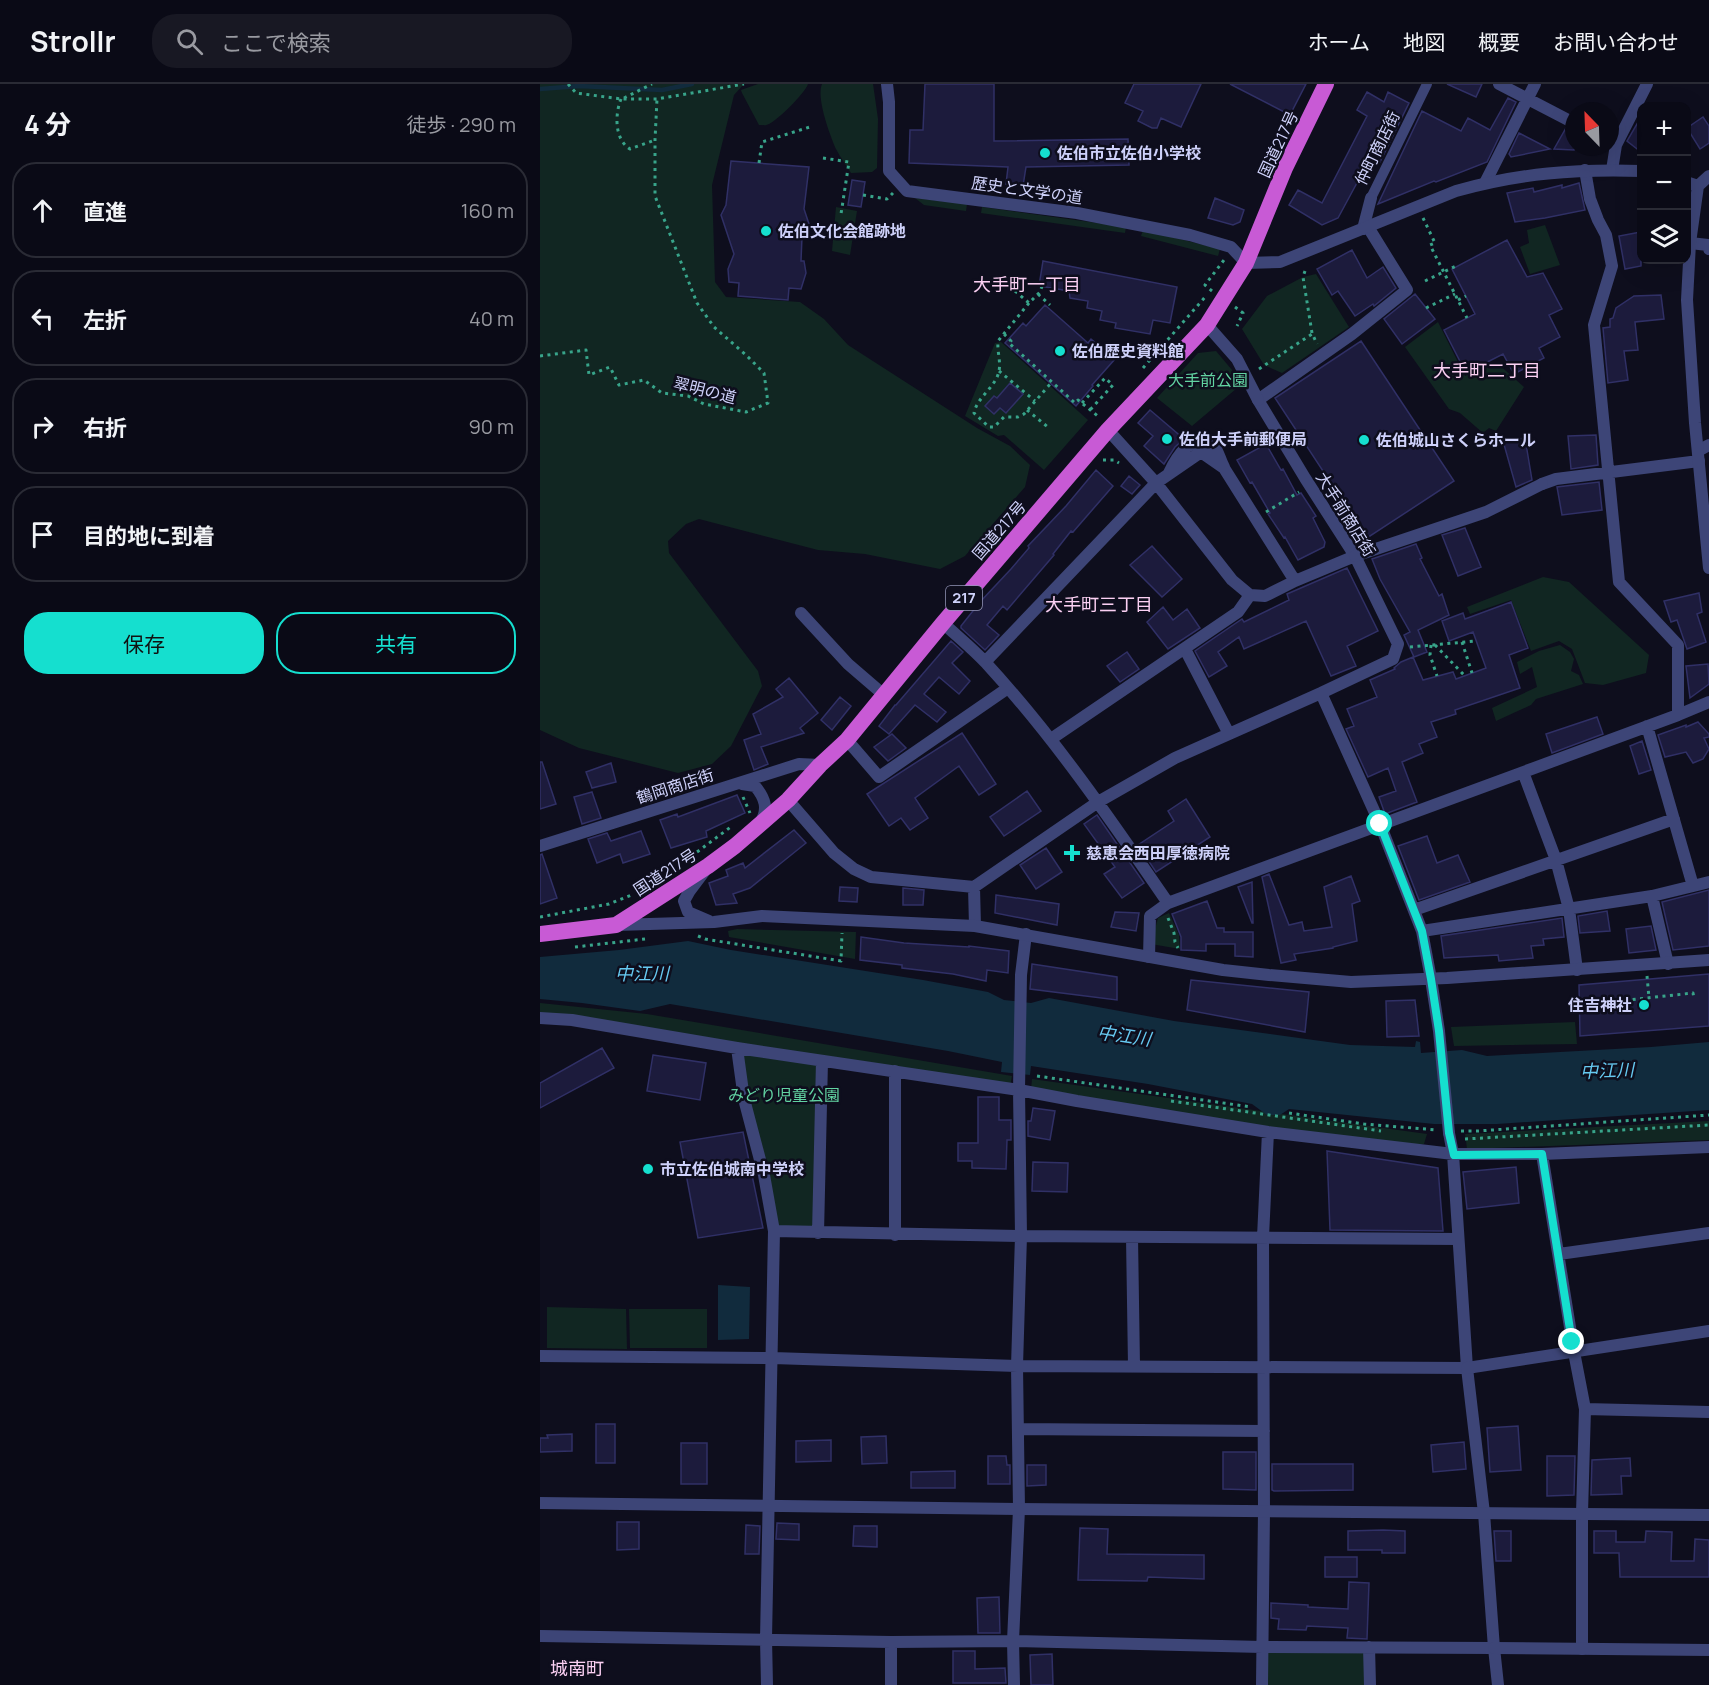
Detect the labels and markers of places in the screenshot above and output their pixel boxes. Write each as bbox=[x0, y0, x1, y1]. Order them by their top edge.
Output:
place label: 佐伯市立佐伯小学校 bbox=[1056, 142, 1201, 164]
marker: 佐伯市立佐伯小学校 bbox=[1038, 146, 1052, 160]
place label: 佐伯文化会館跡地 bbox=[777, 220, 906, 242]
marker: 佐伯文化会館跡地 bbox=[759, 224, 773, 238]
place label: 佐伯歴史資料館 bbox=[1071, 340, 1184, 362]
marker: 佐伯歴史資料館 bbox=[1053, 344, 1067, 358]
place label: 佐伯大手前郵便局 bbox=[1178, 428, 1307, 450]
place label: 佐伯城山さくらホール bbox=[1375, 429, 1536, 451]
marker: 佐伯大手前郵便局 bbox=[1160, 432, 1174, 446]
marker: 佐伯城山さくらホール bbox=[1357, 433, 1371, 447]
place label: 慈恵会西田厚徳病院 bbox=[1086, 842, 1230, 864]
marker: 慈恵会西田厚徳病院 bbox=[1063, 844, 1081, 862]
place label: 住吉神社 bbox=[1567, 994, 1632, 1016]
marker: 住吉神社 bbox=[1637, 998, 1651, 1012]
place label: 市立佐伯城南中学校 bbox=[660, 1158, 804, 1180]
marker: 市立佐伯城南中学校 bbox=[641, 1162, 655, 1176]

